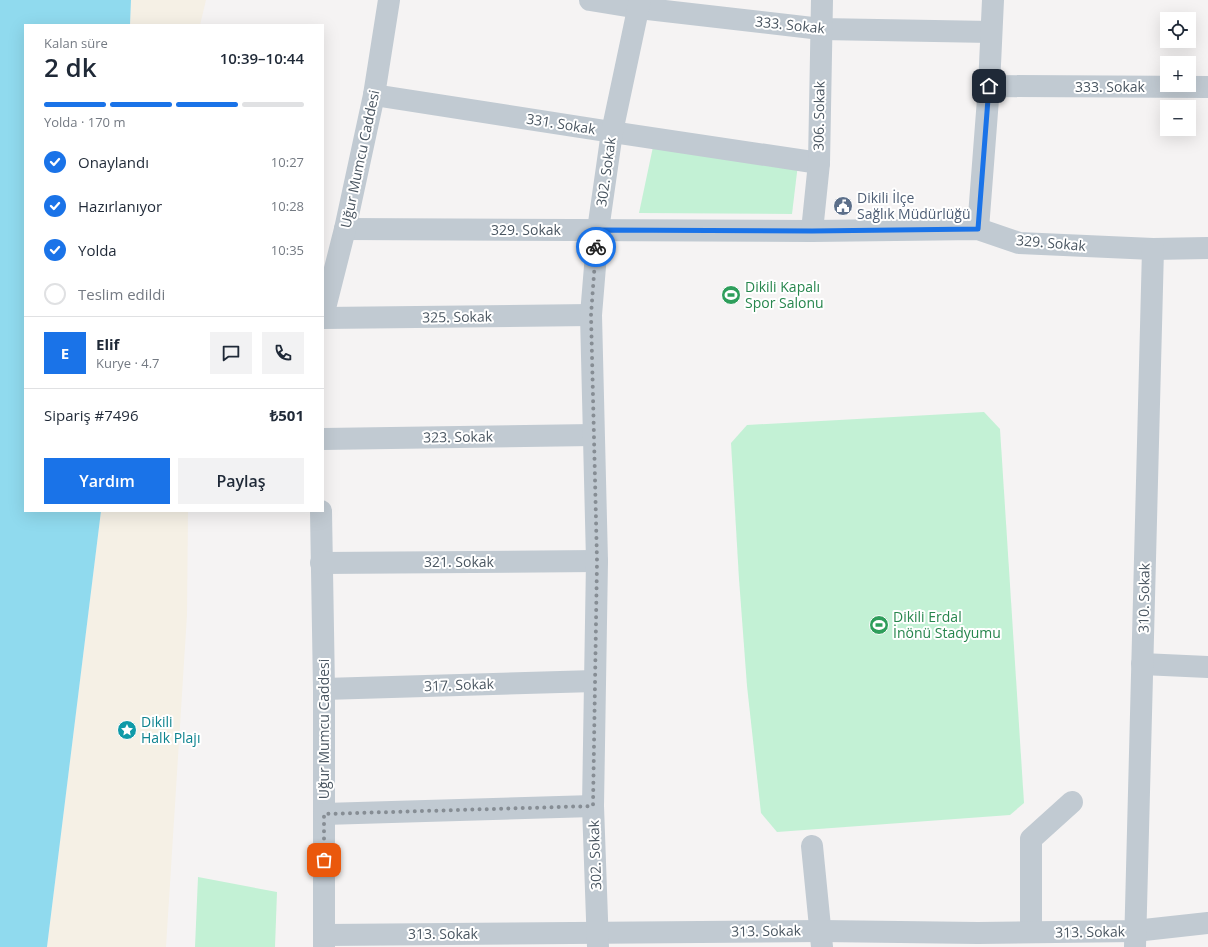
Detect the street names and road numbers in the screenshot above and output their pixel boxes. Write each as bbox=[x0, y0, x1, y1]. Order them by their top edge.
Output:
street label: 333. Sokak bbox=[754, 11, 826, 38]
street label: 333. Sokak bbox=[1075, 77, 1146, 96]
street label: 306. Sokak bbox=[808, 80, 829, 151]
street label: Uğur Mumcu Caddesi bbox=[336, 88, 383, 230]
street label: 331. Sokak bbox=[525, 109, 598, 138]
street label: 302. Sokak bbox=[591, 135, 620, 208]
street label: 329. Sokak bbox=[491, 220, 562, 239]
street label: 329. Sokak bbox=[1015, 230, 1087, 255]
street label: 325. Sokak bbox=[422, 306, 493, 327]
street label: 323. Sokak bbox=[423, 426, 494, 447]
street label: 321. Sokak bbox=[424, 552, 495, 571]
street label: 310. Sokak bbox=[1133, 562, 1154, 633]
street label: Uğur Mumcu Caddesi bbox=[314, 659, 333, 799]
street label: 317. Sokak bbox=[424, 674, 495, 695]
street label: 302. Sokak bbox=[584, 819, 605, 890]
street label: 313. Sokak bbox=[731, 920, 802, 941]
street label: 313. Sokak bbox=[1055, 921, 1126, 942]
street label: 313. Sokak bbox=[408, 924, 479, 943]

